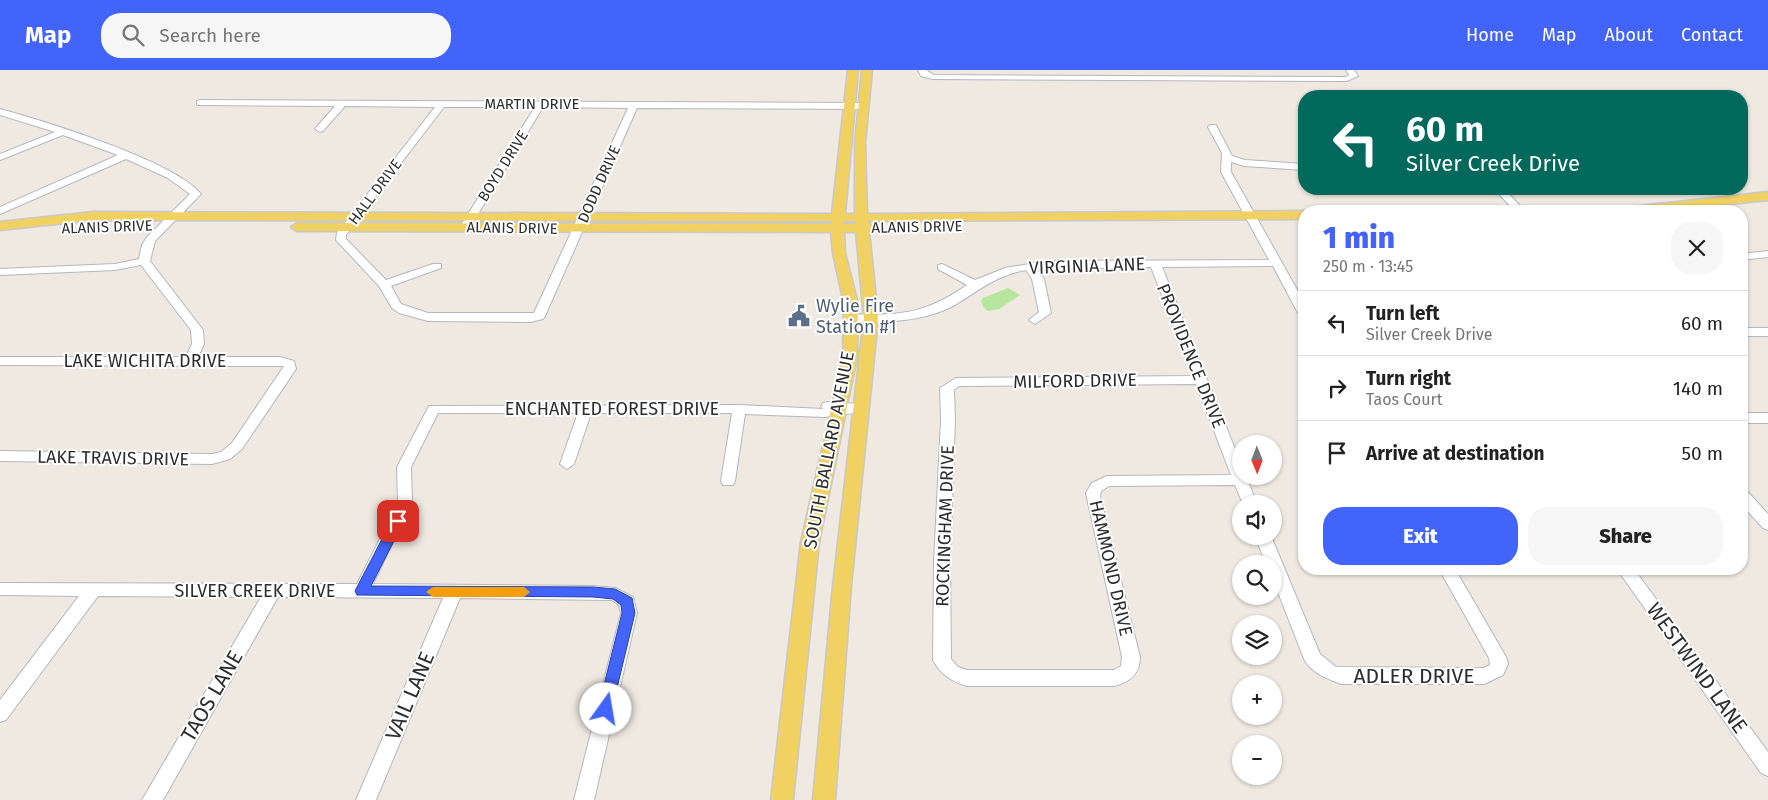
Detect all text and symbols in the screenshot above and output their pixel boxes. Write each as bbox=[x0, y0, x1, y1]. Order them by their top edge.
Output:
search box bbox=[101, 13, 451, 58]
text: Map bbox=[25, 21, 71, 49]
icon: search bbox=[119, 21, 147, 49]
text: Search here bbox=[159, 24, 261, 47]
text: Home bbox=[1466, 24, 1514, 46]
text: Map bbox=[1542, 24, 1576, 46]
text: About bbox=[1604, 24, 1653, 46]
text: Contact bbox=[1681, 24, 1743, 46]
street label: MARTIN DRIVE bbox=[485, 95, 579, 113]
text: 60 m bbox=[1406, 108, 1484, 150]
icon: left bbox=[1323, 110, 1388, 175]
street label: BOYD DRIVE bbox=[474, 127, 532, 205]
street label: DODD DRIVE bbox=[574, 142, 624, 226]
text: Silver Creek Drive bbox=[1406, 150, 1580, 177]
street label: HALL DRIVE bbox=[345, 156, 405, 228]
street label: ALANIS DRIVE bbox=[61, 216, 153, 238]
street label: ALANIS DRIVE bbox=[871, 217, 963, 237]
street label: ALANIS DRIVE bbox=[466, 218, 558, 238]
text: 1 min bbox=[1323, 220, 1395, 256]
button: close bbox=[1671, 222, 1723, 274]
street label: VIRGINIA LANE bbox=[1028, 253, 1146, 279]
text: 250 m · 13:45 bbox=[1323, 257, 1413, 276]
street label: PROVIDENCE DRIVE bbox=[1152, 280, 1230, 432]
place label: Wylie Fire Station #1 bbox=[816, 295, 897, 338]
text: Turn left bbox=[1366, 302, 1440, 325]
public building icon: Wylie Fire Station #1 bbox=[786, 303, 812, 329]
icon: left bbox=[1323, 309, 1351, 337]
text: 60 m bbox=[1681, 312, 1723, 335]
text: Silver Creek Drive bbox=[1366, 325, 1493, 344]
street label: SOUTH BALLARD AVENUE bbox=[799, 349, 859, 551]
street label: LAKE WICHITA DRIVE bbox=[63, 350, 227, 372]
text: Turn right bbox=[1366, 367, 1451, 390]
street label: MILFORD DRIVE bbox=[1013, 369, 1137, 393]
icon: right bbox=[1323, 374, 1351, 402]
text: 140 m bbox=[1673, 377, 1723, 400]
text: Taos Court bbox=[1366, 390, 1442, 409]
street label: ENCHANTED FOREST DRIVE bbox=[505, 398, 719, 420]
north arrow bbox=[1232, 435, 1282, 485]
map controls bbox=[1232, 435, 1282, 785]
icon: arrive bbox=[1323, 439, 1351, 467]
text: Arrive at destination bbox=[1366, 442, 1545, 465]
text: 50 m bbox=[1682, 442, 1723, 465]
street label: ROCKINGHAM DRIVE bbox=[931, 445, 959, 607]
street label: LAKE TRAVIS DRIVE bbox=[37, 446, 189, 470]
button: sound bbox=[1232, 495, 1282, 545]
street label: HAMMOND DRIVE bbox=[1085, 498, 1137, 638]
pin bbox=[377, 500, 419, 542]
icon: arrive bbox=[384, 507, 412, 535]
button: Exit bbox=[1323, 507, 1518, 565]
button: Share bbox=[1528, 507, 1723, 565]
button: search bbox=[1232, 555, 1282, 605]
street label: SILVER CREEK DRIVE bbox=[174, 580, 336, 602]
street label: WESTWIND LANE bbox=[1641, 598, 1753, 738]
button: layers bbox=[1232, 615, 1282, 665]
street label: TAOS LANE bbox=[175, 646, 249, 746]
street label: VAIL LANE bbox=[380, 648, 440, 744]
street label: ADLER DRIVE bbox=[1354, 663, 1474, 689]
button: + bbox=[1232, 675, 1282, 725]
position arrow bbox=[579, 682, 631, 734]
button: − bbox=[1232, 735, 1282, 785]

